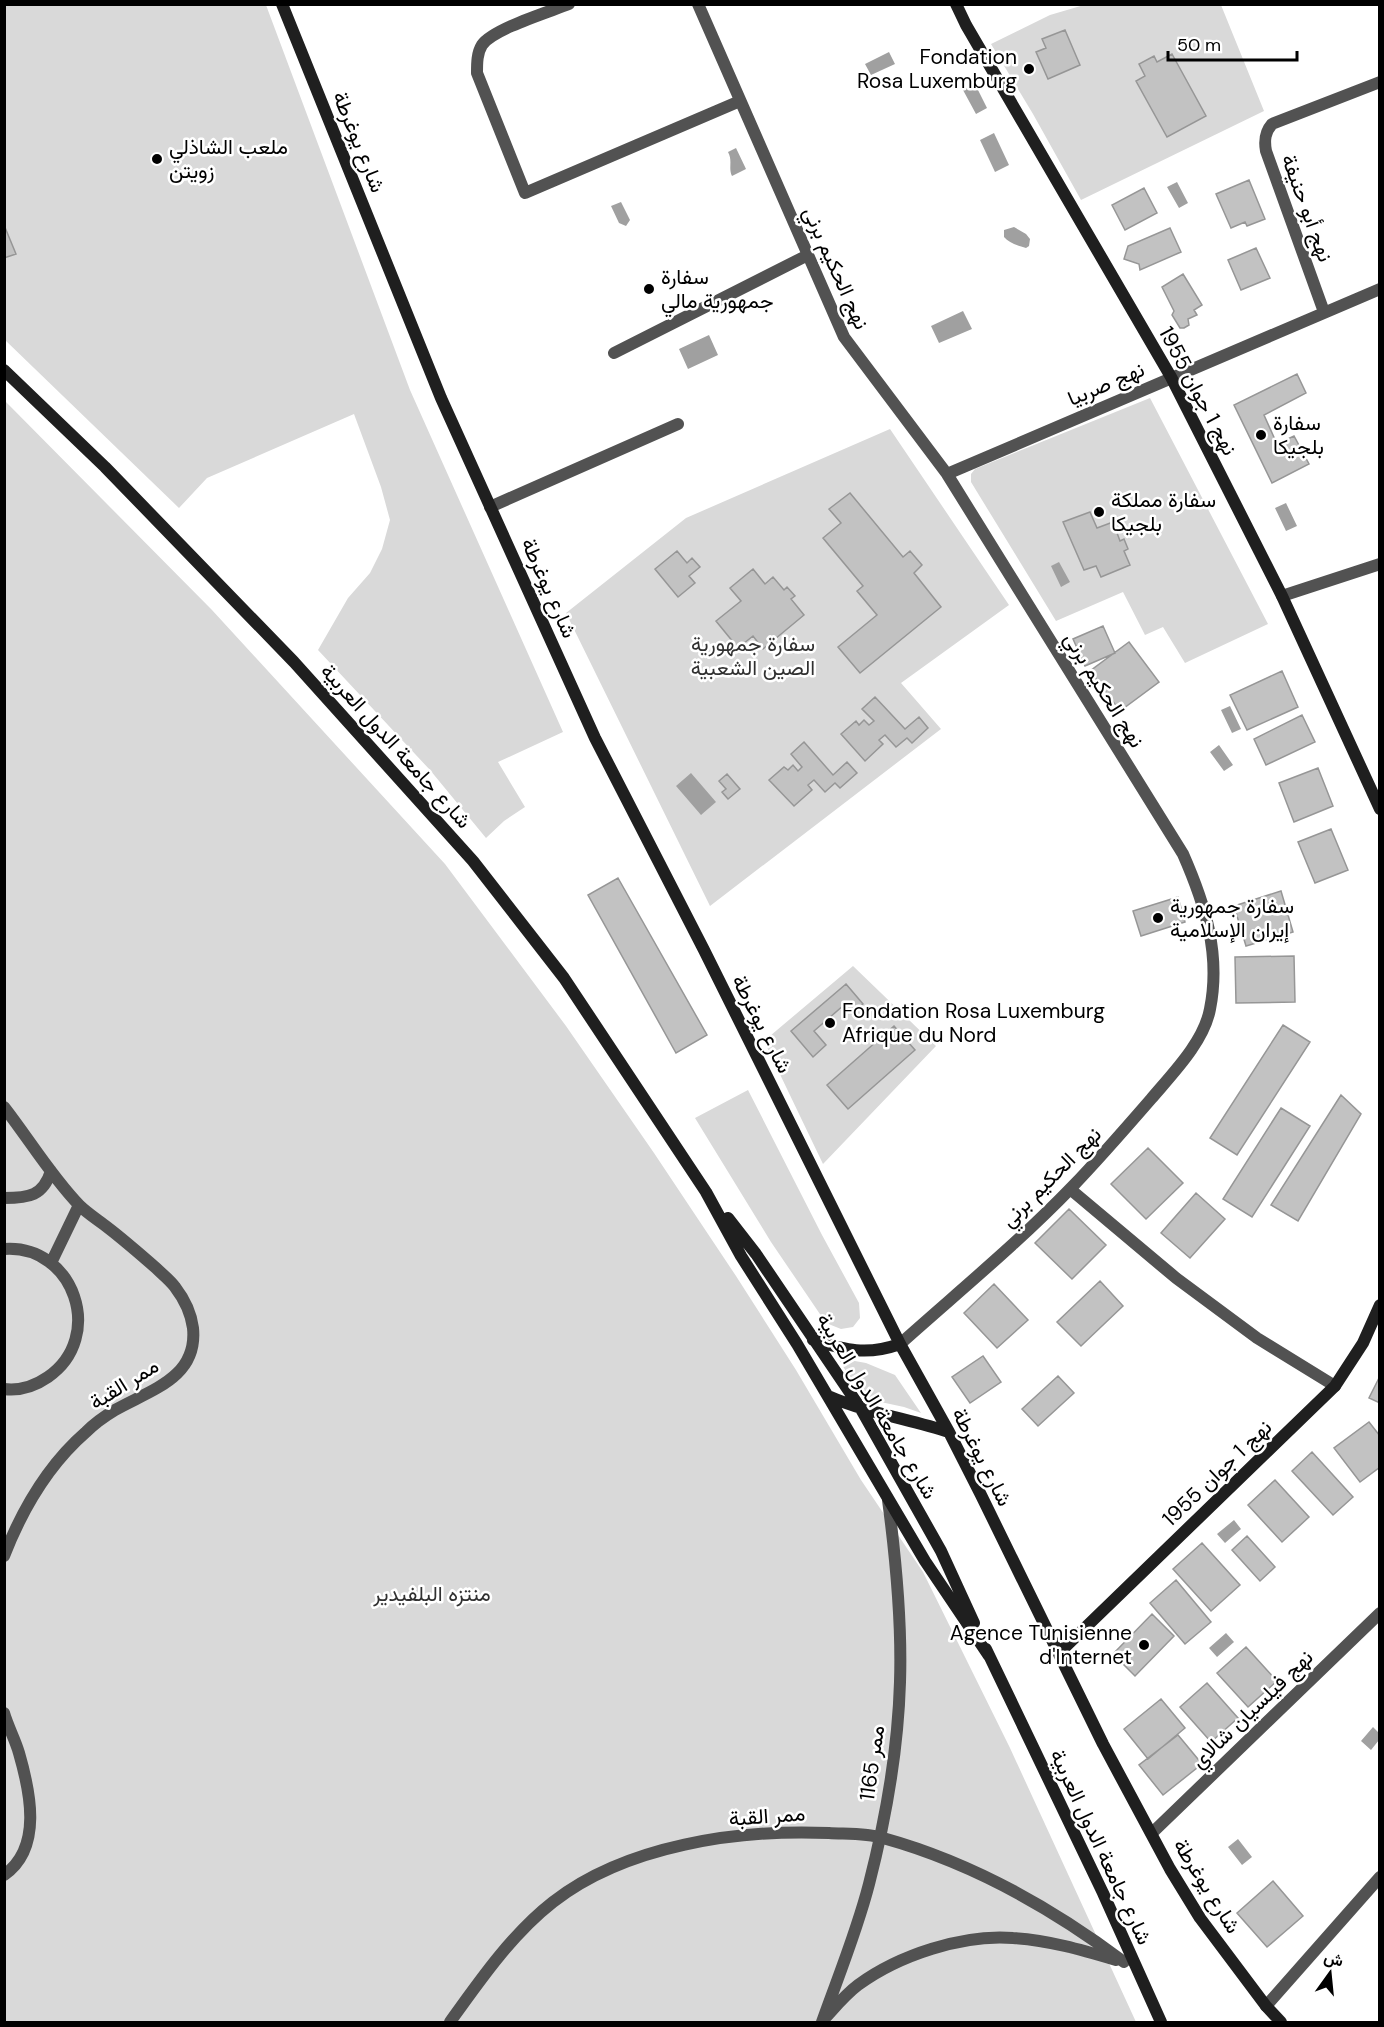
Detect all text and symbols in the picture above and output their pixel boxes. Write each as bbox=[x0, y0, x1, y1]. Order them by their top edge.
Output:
scale bar bbox=[1168, 24, 1297, 62]
text: 50 m bbox=[1177, 33, 1221, 57]
place label: Fondation Rosa Luxemburg bbox=[857, 43, 1017, 95]
marker: Fondation Rosa Luxemburg bbox=[1022, 62, 1036, 76]
street label: شارع يوغرطة bbox=[326, 87, 392, 197]
place label: ملعب الشاذلي زويتن bbox=[169, 133, 288, 185]
street label: نهج أبو حنيفة bbox=[1275, 150, 1339, 266]
marker: ملعب الشاذلي زويتن bbox=[150, 152, 164, 166]
street label: نهج الحكيم برني bbox=[794, 202, 876, 335]
place label: سفارة جمهورية مالي bbox=[661, 263, 773, 318]
marker: سفارة جمهورية مالي bbox=[642, 282, 656, 296]
street label: نهج 1 جوان 1955 bbox=[1152, 322, 1244, 460]
street label: نهج صربيا bbox=[1063, 355, 1149, 413]
place label: سفارة بلجيكا bbox=[1273, 409, 1324, 461]
marker: سفارة بلجيكا bbox=[1254, 428, 1268, 442]
place label: سفارة مملكة بلجيكا bbox=[1111, 486, 1216, 538]
marker: سفارة مملكة بلجيكا bbox=[1092, 505, 1106, 519]
street label: شارع يوغرطة bbox=[514, 534, 584, 642]
street label: نهج الحكيم برني bbox=[1055, 627, 1151, 755]
park label: سفارة جمهورية الصين الشعبية bbox=[691, 630, 815, 682]
street label: شارع جامعة الدول العربية bbox=[314, 658, 478, 834]
place label: سفارة جمهورية إيران الإسلامية bbox=[1170, 892, 1294, 944]
marker: سفارة جمهورية إيران الإسلامية bbox=[1151, 911, 1165, 925]
street label: شارع يوغرطة bbox=[725, 970, 799, 1078]
place label: Fondation Rosa Luxemburg Afrique du Nord bbox=[842, 997, 1105, 1049]
marker: Fondation Rosa Luxemburg Afrique du Nord bbox=[823, 1016, 837, 1030]
street label: نهج الحكيم برني bbox=[995, 1121, 1109, 1235]
street label: شارع جامعة الدول العربية bbox=[810, 1308, 944, 1504]
street label: ممر القبة bbox=[84, 1352, 164, 1416]
street label: شارع يوغرطة bbox=[945, 1403, 1019, 1511]
street label: نهج 1 جوان 1955 bbox=[1156, 1414, 1278, 1532]
park label: منتزه البلفيدير bbox=[372, 1580, 491, 1608]
place label: Agence Tunisienne d'Internet bbox=[950, 1619, 1132, 1671]
marker: Agence Tunisienne d'Internet bbox=[1137, 1638, 1151, 1652]
street label: نهج فيلسيان شالاي bbox=[1185, 1643, 1321, 1777]
street label: ممر 1165 bbox=[853, 1724, 891, 1802]
street label: شارع جامعة الدول العربية bbox=[1043, 1745, 1159, 1949]
street label: ممر القبة bbox=[728, 1799, 806, 1833]
street label: شارع يوغرطة bbox=[1167, 1833, 1247, 1939]
north arrow bbox=[1300, 1943, 1360, 2003]
text: ش bbox=[1322, 1946, 1346, 1972]

